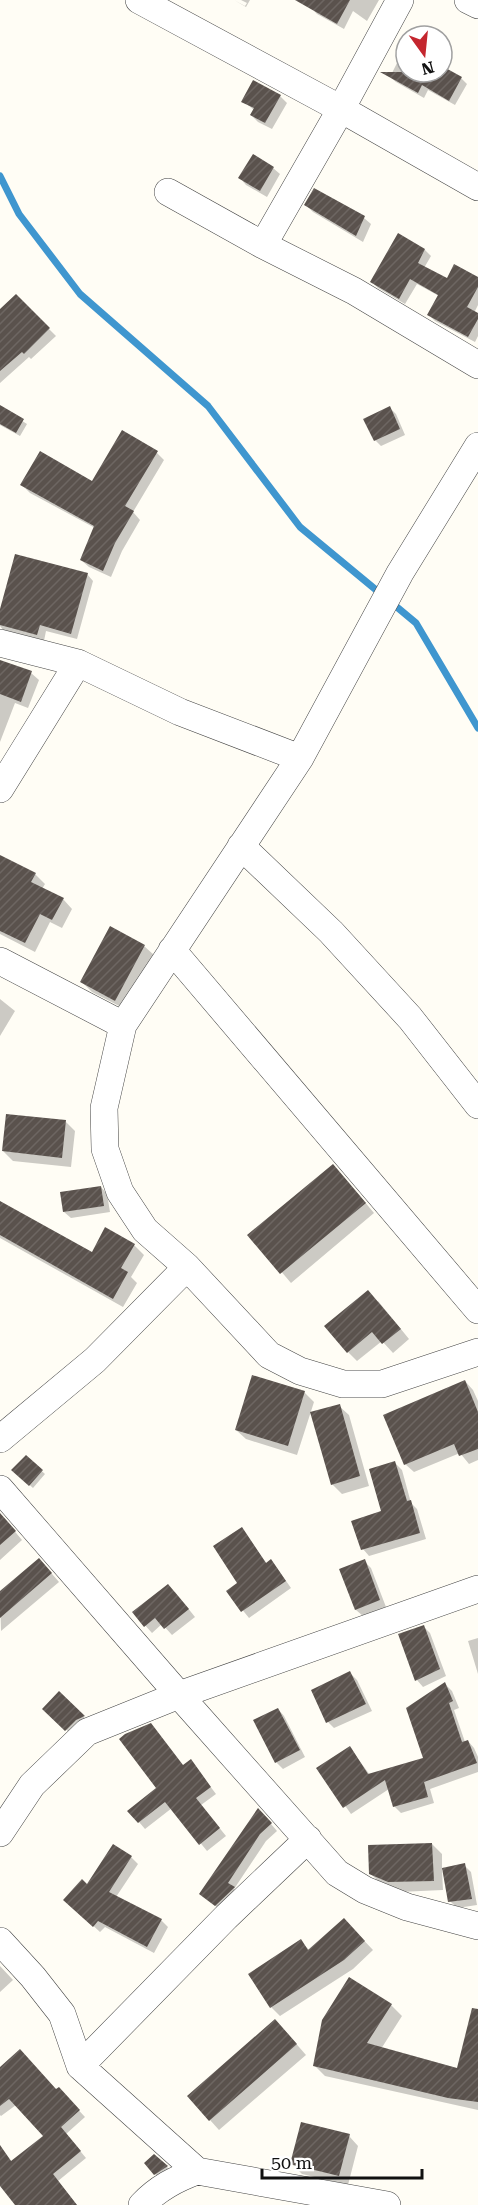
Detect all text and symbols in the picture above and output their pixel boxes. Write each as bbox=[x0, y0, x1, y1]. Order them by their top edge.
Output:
north arrow bbox=[394, 24, 454, 84]
text: N bbox=[419, 57, 436, 79]
scale bar bbox=[262, 2142, 422, 2180]
text: 50 m bbox=[271, 2152, 312, 2173]

